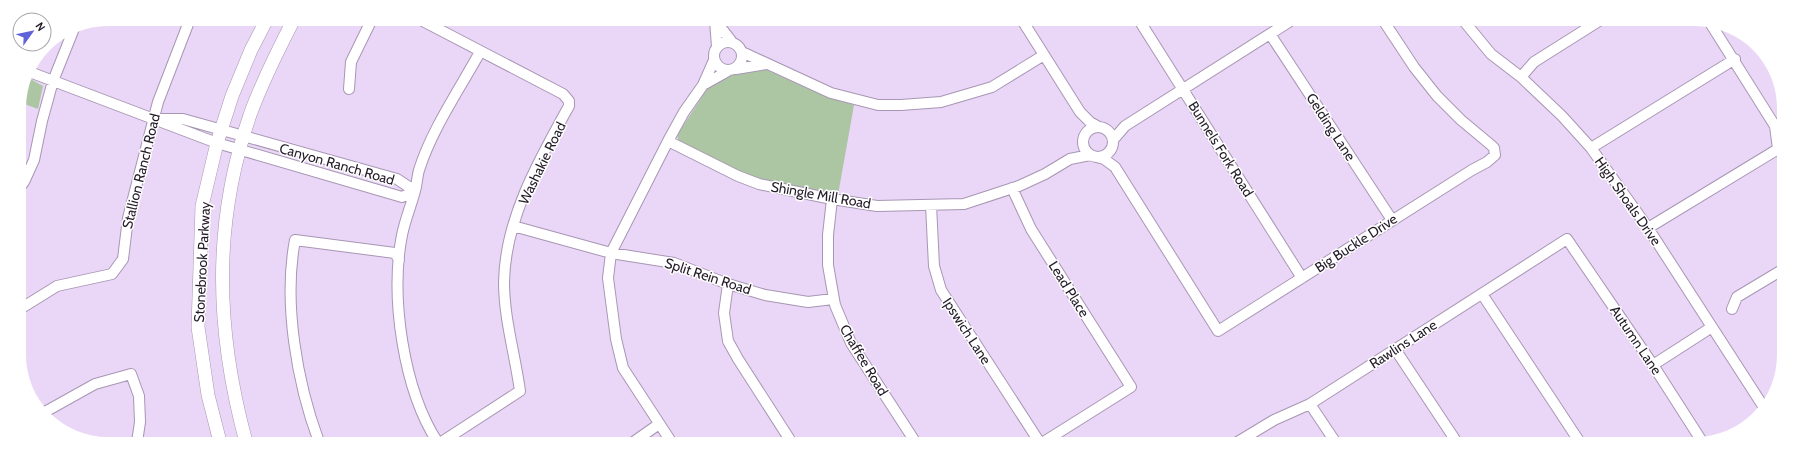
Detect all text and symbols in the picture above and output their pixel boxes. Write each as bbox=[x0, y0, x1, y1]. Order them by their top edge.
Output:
north arrow bbox=[12, 12, 52, 52]
text: N bbox=[32, 19, 48, 34]
street label: Gelding Lane bbox=[1302, 90, 1360, 164]
street label: Bunnels Fork Road bbox=[1184, 98, 1258, 200]
street label: Stallion Ranch Road bbox=[118, 112, 164, 230]
street label: Washakie Road bbox=[514, 119, 570, 207]
street label: Canyon Ranch Road bbox=[277, 139, 397, 189]
street label: High Shoals Drive bbox=[1591, 153, 1665, 249]
street label: Shingle Mill Road bbox=[770, 177, 872, 213]
street label: Stonebrook Parkway bbox=[190, 201, 214, 323]
street label: Big Buckle Drive bbox=[1311, 210, 1401, 276]
street label: Split Rein Road bbox=[663, 254, 753, 298]
street label: Lead Place bbox=[1045, 257, 1093, 321]
street label: Ipswich Lane bbox=[939, 294, 995, 368]
street label: Autumn Lane bbox=[1606, 302, 1666, 378]
street label: Rawlins Lane bbox=[1366, 316, 1440, 372]
street label: Chaffee Road bbox=[836, 321, 892, 399]

